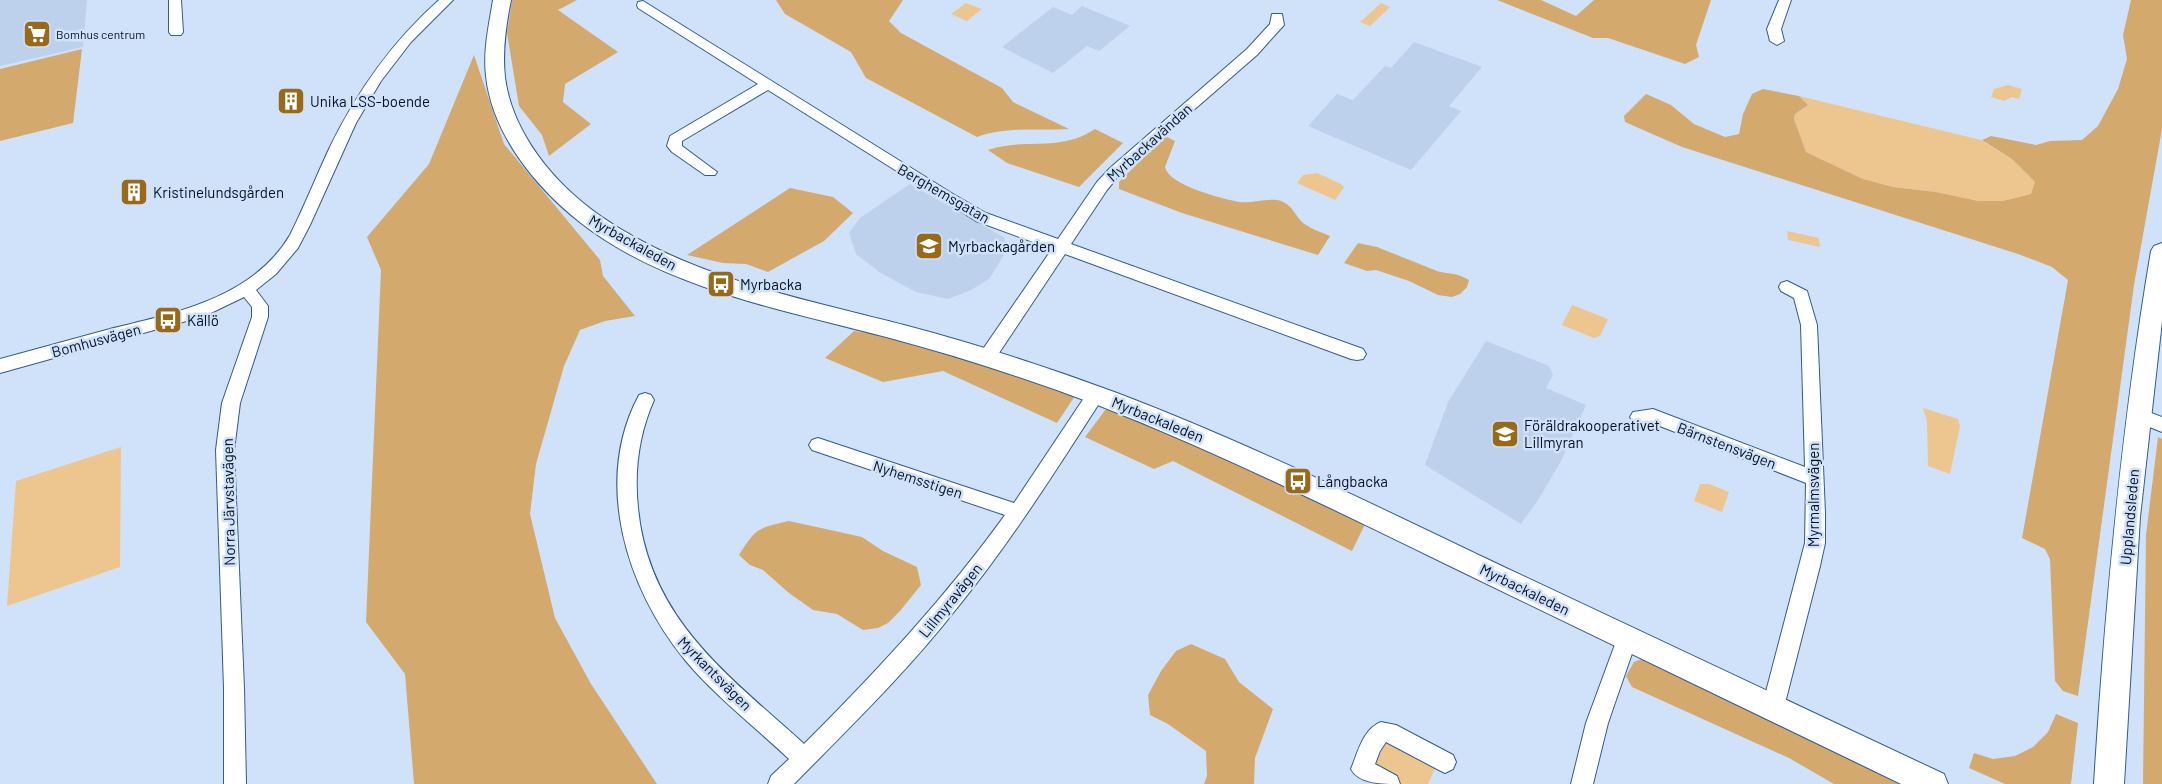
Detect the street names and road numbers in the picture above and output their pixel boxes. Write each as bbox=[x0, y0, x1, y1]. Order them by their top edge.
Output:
street label: Myrbackavändan bbox=[1103, 99, 1195, 185]
street label: Berghemsgatan bbox=[895, 159, 993, 227]
street label: Myrbackaleden bbox=[586, 210, 680, 274]
street label: Bomhusvägen bbox=[49, 319, 143, 361]
street label: Myrbackaleden bbox=[1109, 392, 1207, 446]
street label: Bärnstensvägen bbox=[1675, 418, 1779, 472]
street label: Norra Järvstavägen bbox=[218, 438, 238, 566]
street label: Myrmalmsvägen bbox=[1804, 443, 1822, 547]
street label: Nyhemsstigen bbox=[871, 456, 965, 502]
street label: Upplandsleden bbox=[2116, 468, 2142, 566]
street label: Lillmyravägen bbox=[915, 559, 985, 641]
street label: Myrbackaleden bbox=[1477, 560, 1573, 618]
street label: Myrkantsvägen bbox=[674, 632, 756, 714]

